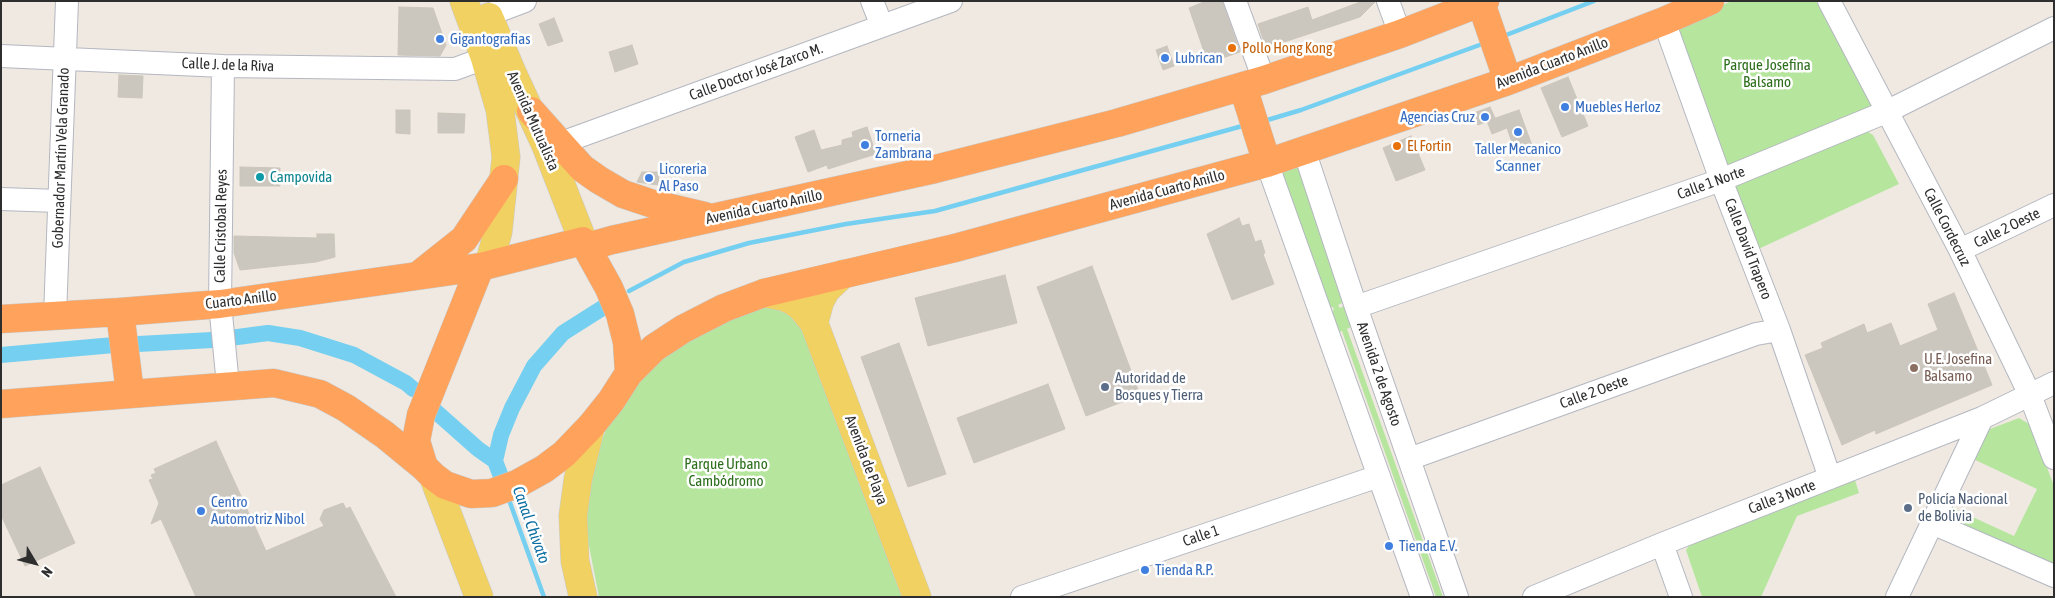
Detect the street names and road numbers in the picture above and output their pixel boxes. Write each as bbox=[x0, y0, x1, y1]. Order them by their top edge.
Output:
street label: Avenida Cuarto Anillo bbox=[1493, 33, 1611, 93]
street label: Calle Doctor José Zarco M. bbox=[687, 39, 825, 105]
street label: Calle J. de la Riva bbox=[181, 54, 275, 76]
street label: Gobernador Martín Vela Granado bbox=[49, 67, 73, 249]
street label: Avenida Mutualista bbox=[503, 69, 563, 173]
street label: Calle 1 Norte bbox=[1675, 162, 1747, 204]
street label: Avenida Cuarto Anillo bbox=[1107, 166, 1227, 214]
street label: Calle Cristobal Reyes bbox=[211, 169, 231, 283]
street label: Calle Cordecruz bbox=[1920, 185, 1974, 269]
street label: Avenida Cuarto Anillo bbox=[704, 186, 824, 228]
street label: Calle David Trapero bbox=[1720, 196, 1776, 302]
street label: Calle 2 Oeste bbox=[1971, 204, 2043, 252]
street label: Cuarto Anillo bbox=[204, 287, 278, 313]
street label: Avenida 2 de Agosto bbox=[1353, 319, 1405, 429]
street label: Calle 2 Oeste bbox=[1557, 371, 1631, 413]
street label: Avenida de Playa bbox=[841, 413, 891, 507]
street label: Calle 3 Norte bbox=[1746, 476, 1818, 518]
street label: Calle 1 bbox=[1180, 521, 1222, 551]

